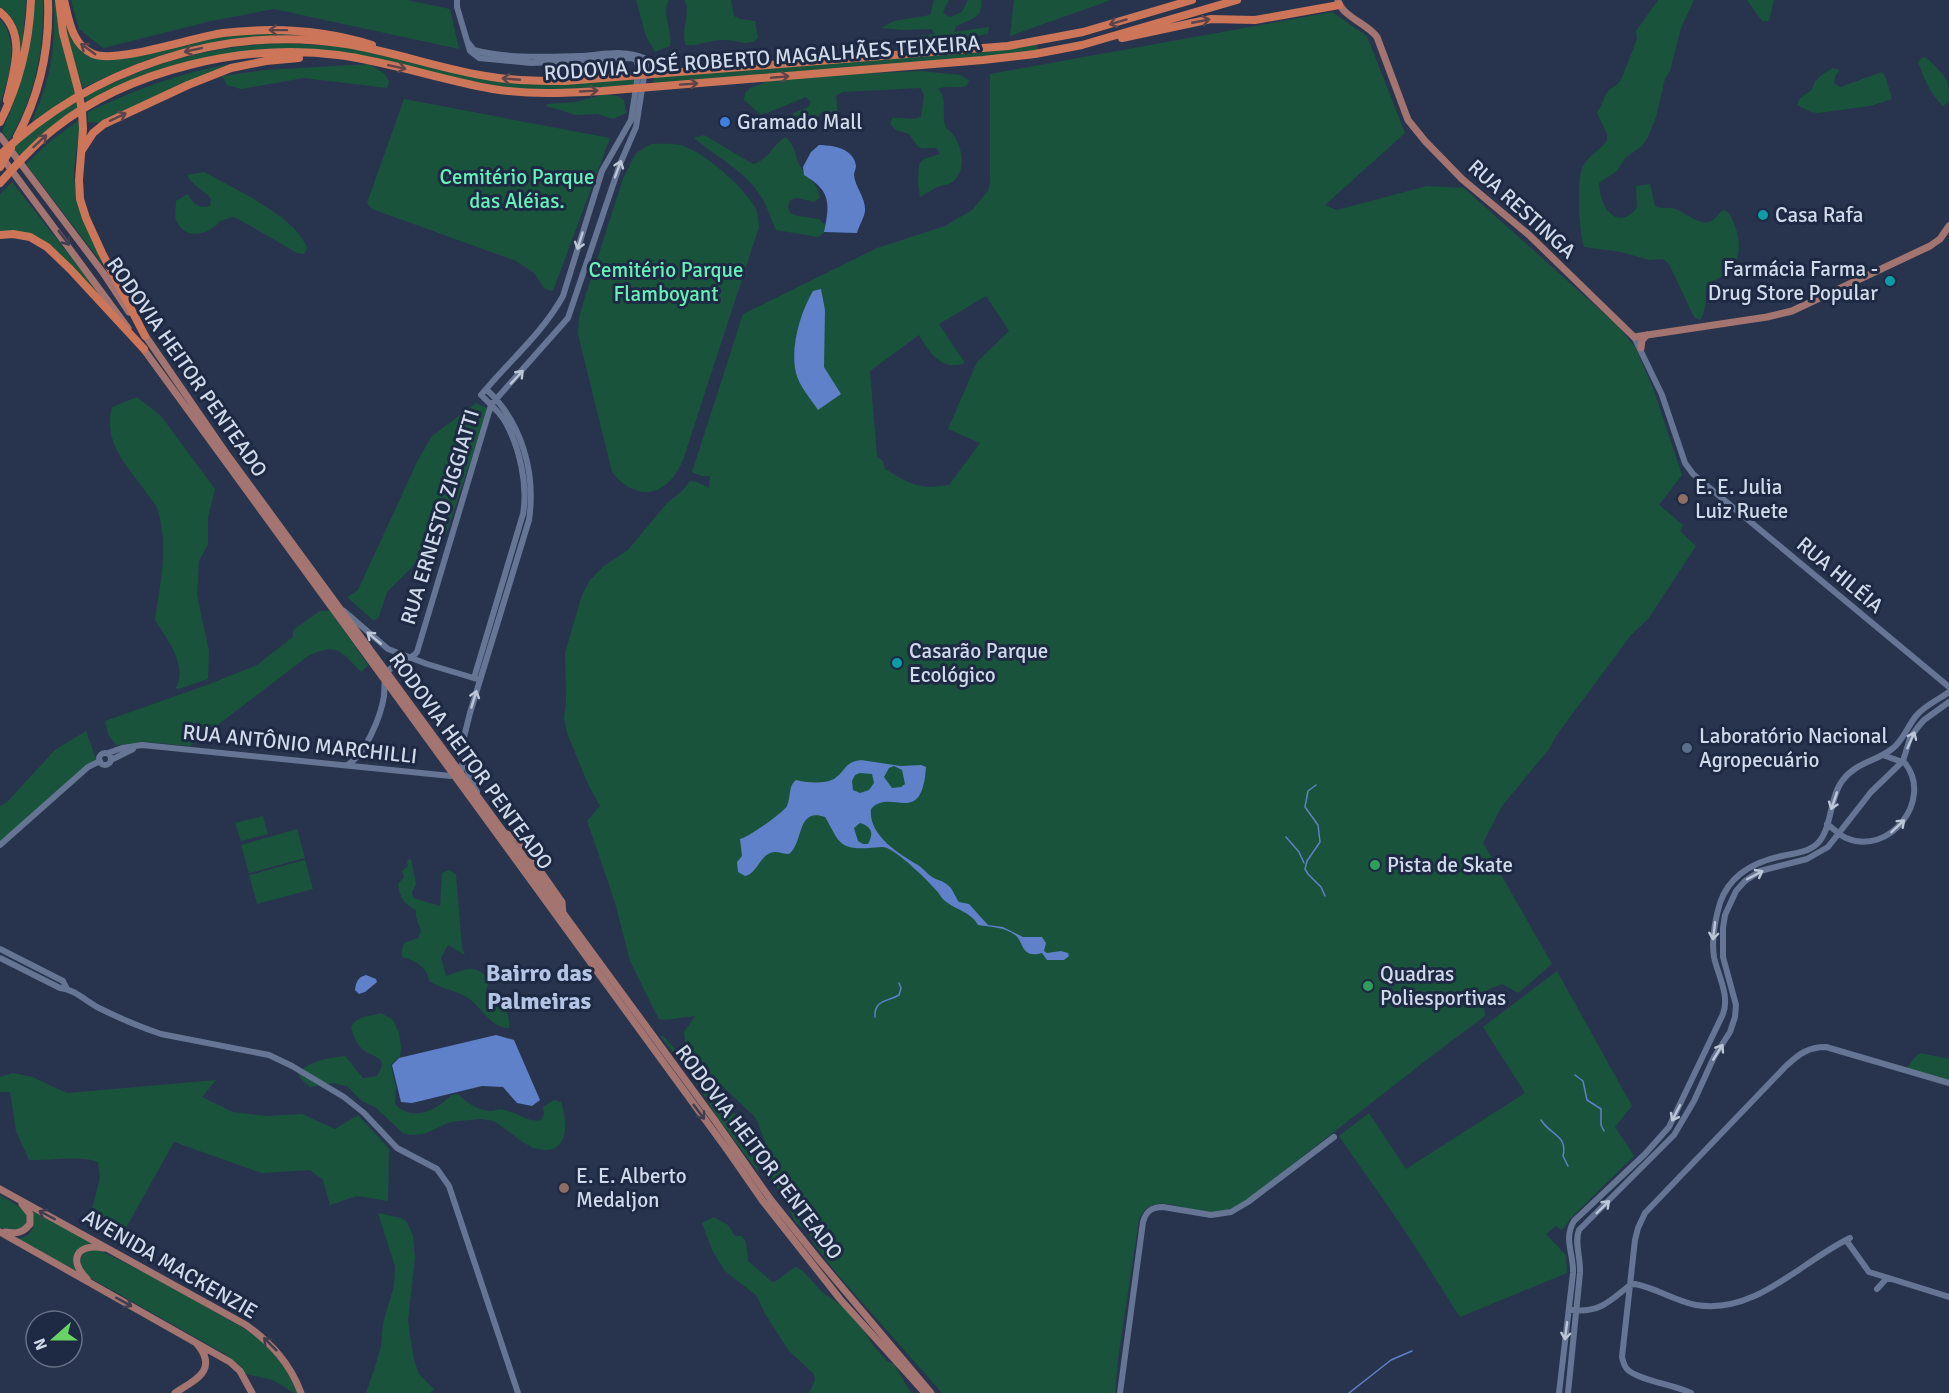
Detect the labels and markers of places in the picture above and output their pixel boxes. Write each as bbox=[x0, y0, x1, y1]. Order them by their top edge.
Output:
place label: Gramado Mall bbox=[737, 109, 862, 135]
marker: Gramado Mall bbox=[718, 115, 732, 129]
place label: Casa Rafa bbox=[1775, 202, 1863, 228]
marker: Casa Rafa bbox=[1756, 208, 1770, 222]
place label: Farmácia Farma - Drug Store Popular bbox=[1708, 256, 1878, 306]
marker: Farmácia Farma - Drug Store Popular bbox=[1883, 274, 1897, 288]
place label: E. E. Julia Luiz Ruete bbox=[1695, 474, 1788, 524]
marker: E. E. Julia Luiz Ruete bbox=[1676, 492, 1690, 506]
place label: Casarão Parque Ecológico bbox=[909, 638, 1048, 688]
marker: Casarão Parque Ecológico bbox=[890, 656, 904, 670]
place label: Laboratório Nacional Agropecuário bbox=[1699, 723, 1888, 773]
marker: Laboratório Nacional Agropecuário bbox=[1680, 741, 1694, 755]
place label: Pista de Skate bbox=[1387, 852, 1513, 878]
marker: Pista de Skate bbox=[1368, 858, 1382, 872]
place label: Quadras Poliesportivas bbox=[1380, 961, 1506, 1011]
marker: Quadras Poliesportivas bbox=[1361, 979, 1375, 993]
place label: E. E. Alberto Medaljon bbox=[576, 1163, 687, 1213]
marker: E. E. Alberto Medaljon bbox=[557, 1181, 571, 1195]

